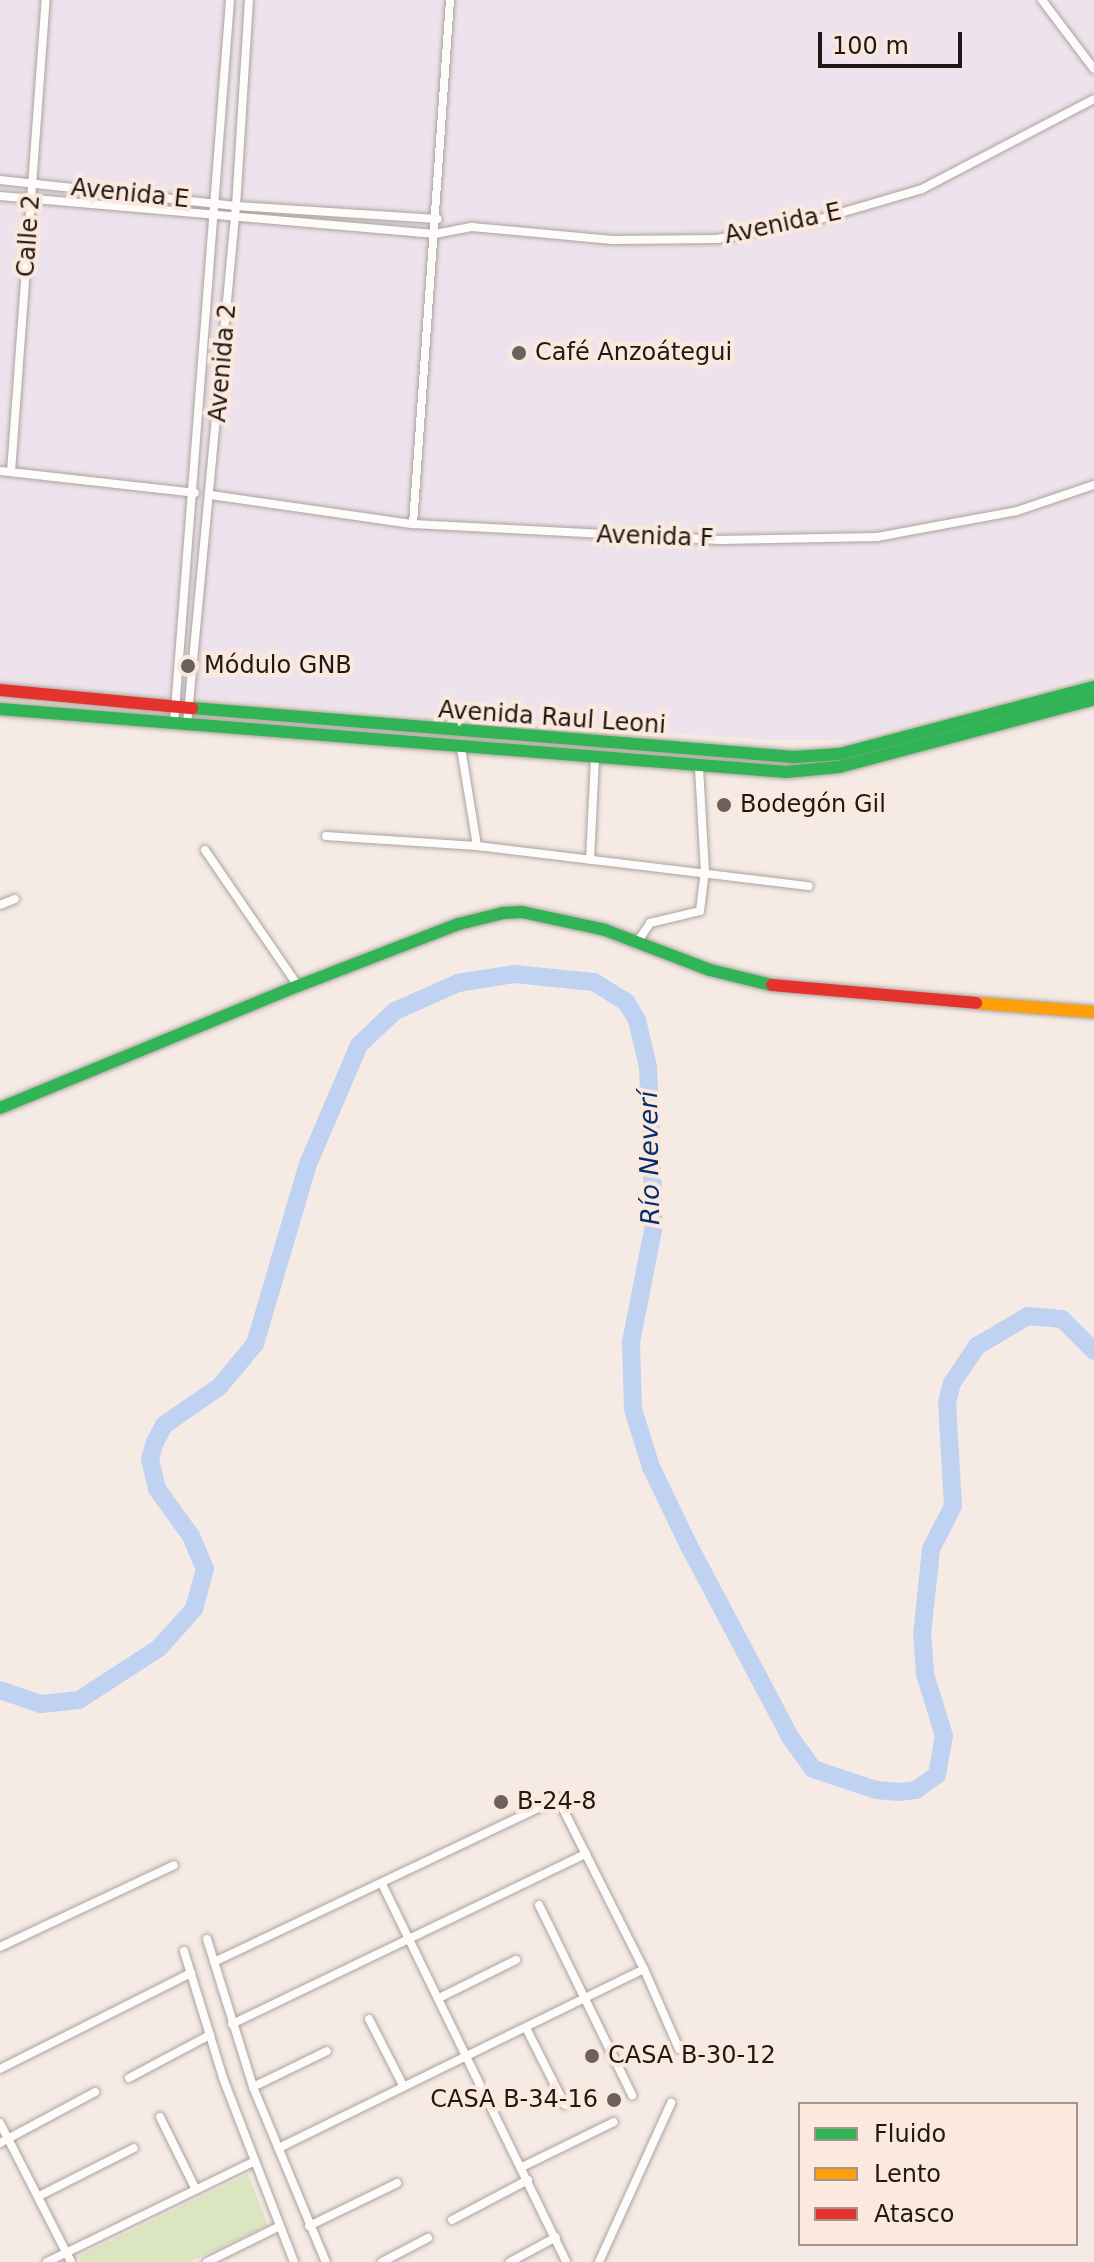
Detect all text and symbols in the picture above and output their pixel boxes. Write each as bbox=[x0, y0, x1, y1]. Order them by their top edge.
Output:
scale bar bbox=[822, 16, 966, 66]
text: 100 m bbox=[832, 32, 909, 60]
street label: Avenida E bbox=[70, 173, 190, 215]
street label: Calle 2 bbox=[12, 194, 46, 278]
street label: Avenida E bbox=[722, 198, 844, 250]
street label: Avenida 2 bbox=[203, 303, 243, 423]
place label: Café Anzoátegui bbox=[535, 339, 732, 367]
marker: Café Anzoátegui bbox=[510, 344, 528, 362]
street label: Avenida F bbox=[596, 521, 714, 553]
place label: Módulo GNB bbox=[204, 652, 352, 680]
marker: Módulo GNB bbox=[179, 657, 197, 675]
street label: Avenida Raul Leoni bbox=[437, 696, 667, 740]
place label: Bodegón Gil bbox=[740, 791, 886, 819]
marker: Bodegón Gil bbox=[715, 796, 733, 814]
water label: Río Neverí bbox=[633, 1091, 667, 1225]
place label: B-24-8 bbox=[517, 1788, 597, 1816]
marker: B-24-8 bbox=[492, 1793, 510, 1811]
place label: CASA B-30-12 bbox=[608, 2042, 776, 2070]
marker: CASA B-30-12 bbox=[583, 2047, 601, 2065]
place label: CASA B-34-16 bbox=[430, 2086, 598, 2114]
marker: CASA B-34-16 bbox=[605, 2091, 623, 2109]
legend bbox=[798, 2102, 1078, 2246]
text: Fluido bbox=[874, 2120, 946, 2148]
text: Lento bbox=[874, 2160, 941, 2188]
text: Atasco bbox=[874, 2200, 955, 2228]

